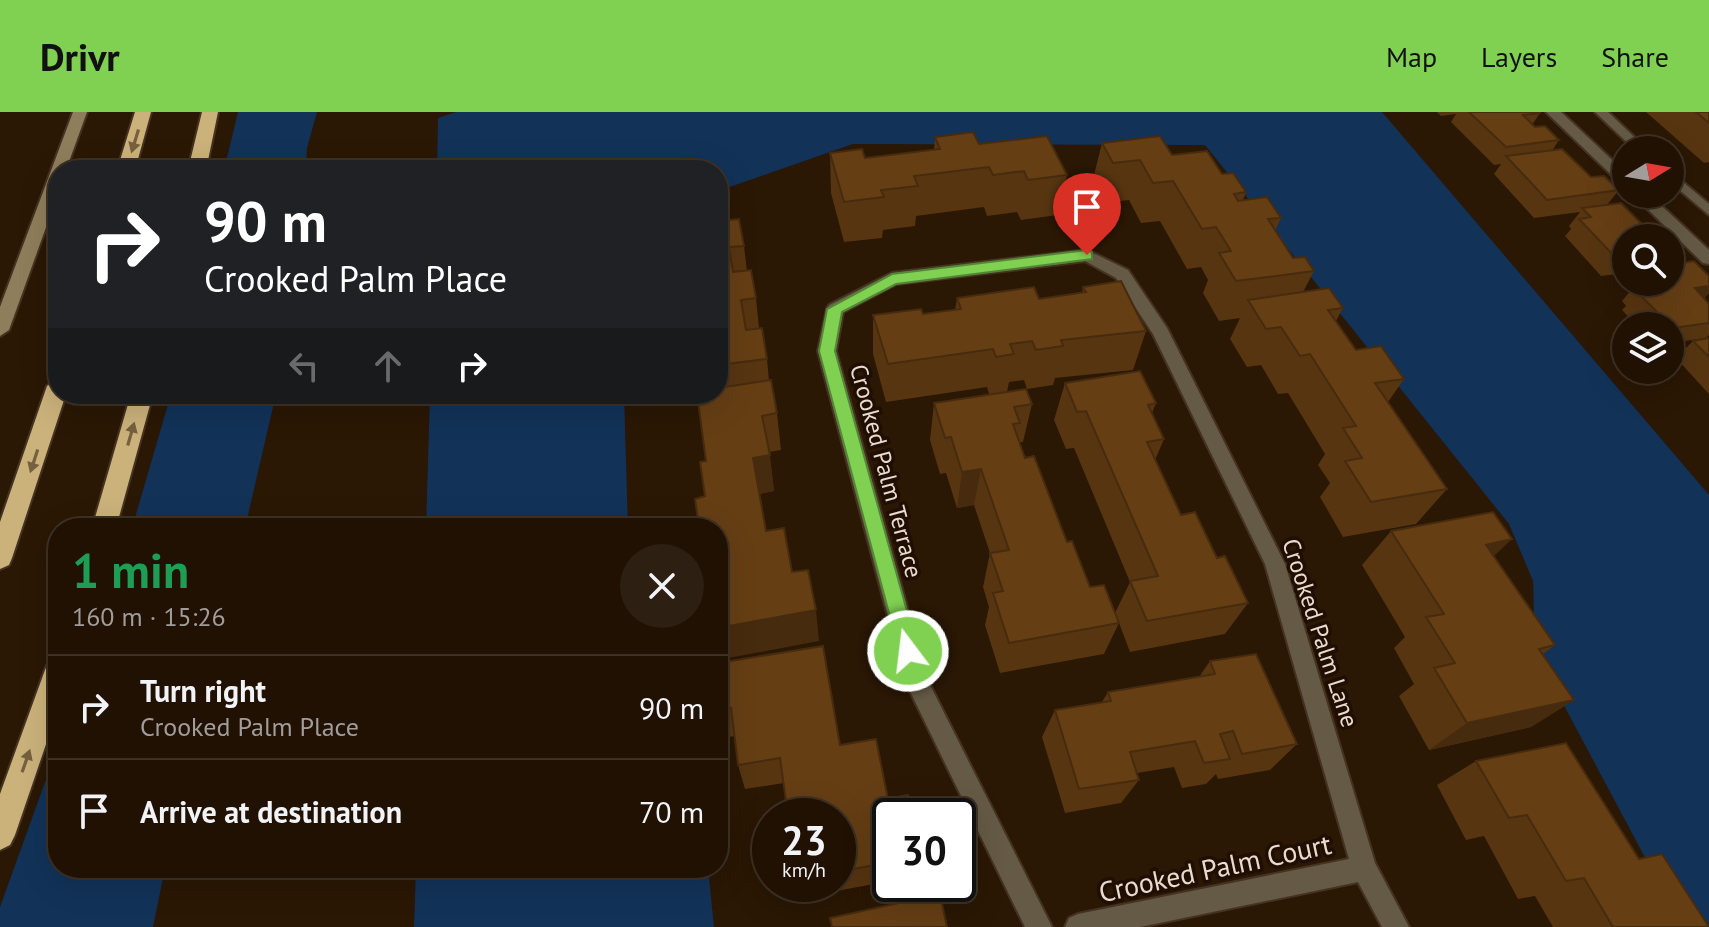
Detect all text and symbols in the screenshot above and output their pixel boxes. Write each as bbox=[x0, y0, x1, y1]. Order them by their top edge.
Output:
text: Drivr bbox=[40, 32, 120, 81]
text: Map bbox=[1386, 38, 1437, 75]
text: Layers bbox=[1481, 38, 1557, 75]
text: Share bbox=[1601, 38, 1669, 75]
one-way arrow bbox=[128, 129, 141, 153]
north arrow bbox=[1612, 136, 1684, 208]
map controls bbox=[1612, 136, 1684, 384]
pin bbox=[1053, 173, 1121, 255]
text: 90 m bbox=[204, 185, 327, 257]
icon: arrive bbox=[1065, 185, 1109, 229]
icon: right bbox=[72, 192, 176, 296]
button: search bbox=[1612, 224, 1684, 296]
text: Crooked Palm Place bbox=[204, 255, 507, 302]
button: layers bbox=[1612, 312, 1684, 384]
icon: left bbox=[282, 344, 326, 388]
icon: ahead bbox=[366, 344, 410, 388]
icon: right bbox=[450, 344, 494, 388]
street label: Crooked Palm Terrace bbox=[843, 361, 930, 581]
one-way arrow bbox=[125, 422, 137, 447]
one-way arrow bbox=[27, 449, 39, 473]
street label: Crooked Palm Lane bbox=[1275, 535, 1366, 731]
text: 1 min bbox=[72, 539, 189, 601]
button: close bbox=[620, 544, 704, 628]
text: 160 m · 15:26 bbox=[72, 600, 226, 633]
position arrow bbox=[866, 609, 950, 693]
text: Turn right bbox=[140, 671, 266, 710]
icon: right bbox=[72, 685, 116, 729]
text: 90 m bbox=[639, 688, 704, 727]
text: Crooked Palm Place bbox=[140, 710, 359, 743]
one-way arrow bbox=[21, 749, 33, 773]
icon: arrive bbox=[72, 789, 116, 833]
text: Arrive at destination bbox=[140, 792, 402, 831]
text: 70 m bbox=[639, 792, 704, 831]
speed limit sign: 30 bbox=[872, 798, 976, 902]
text: 23 bbox=[781, 814, 827, 866]
street label: Crooked Palm Court bbox=[1095, 825, 1335, 910]
text: km/h bbox=[782, 857, 826, 883]

